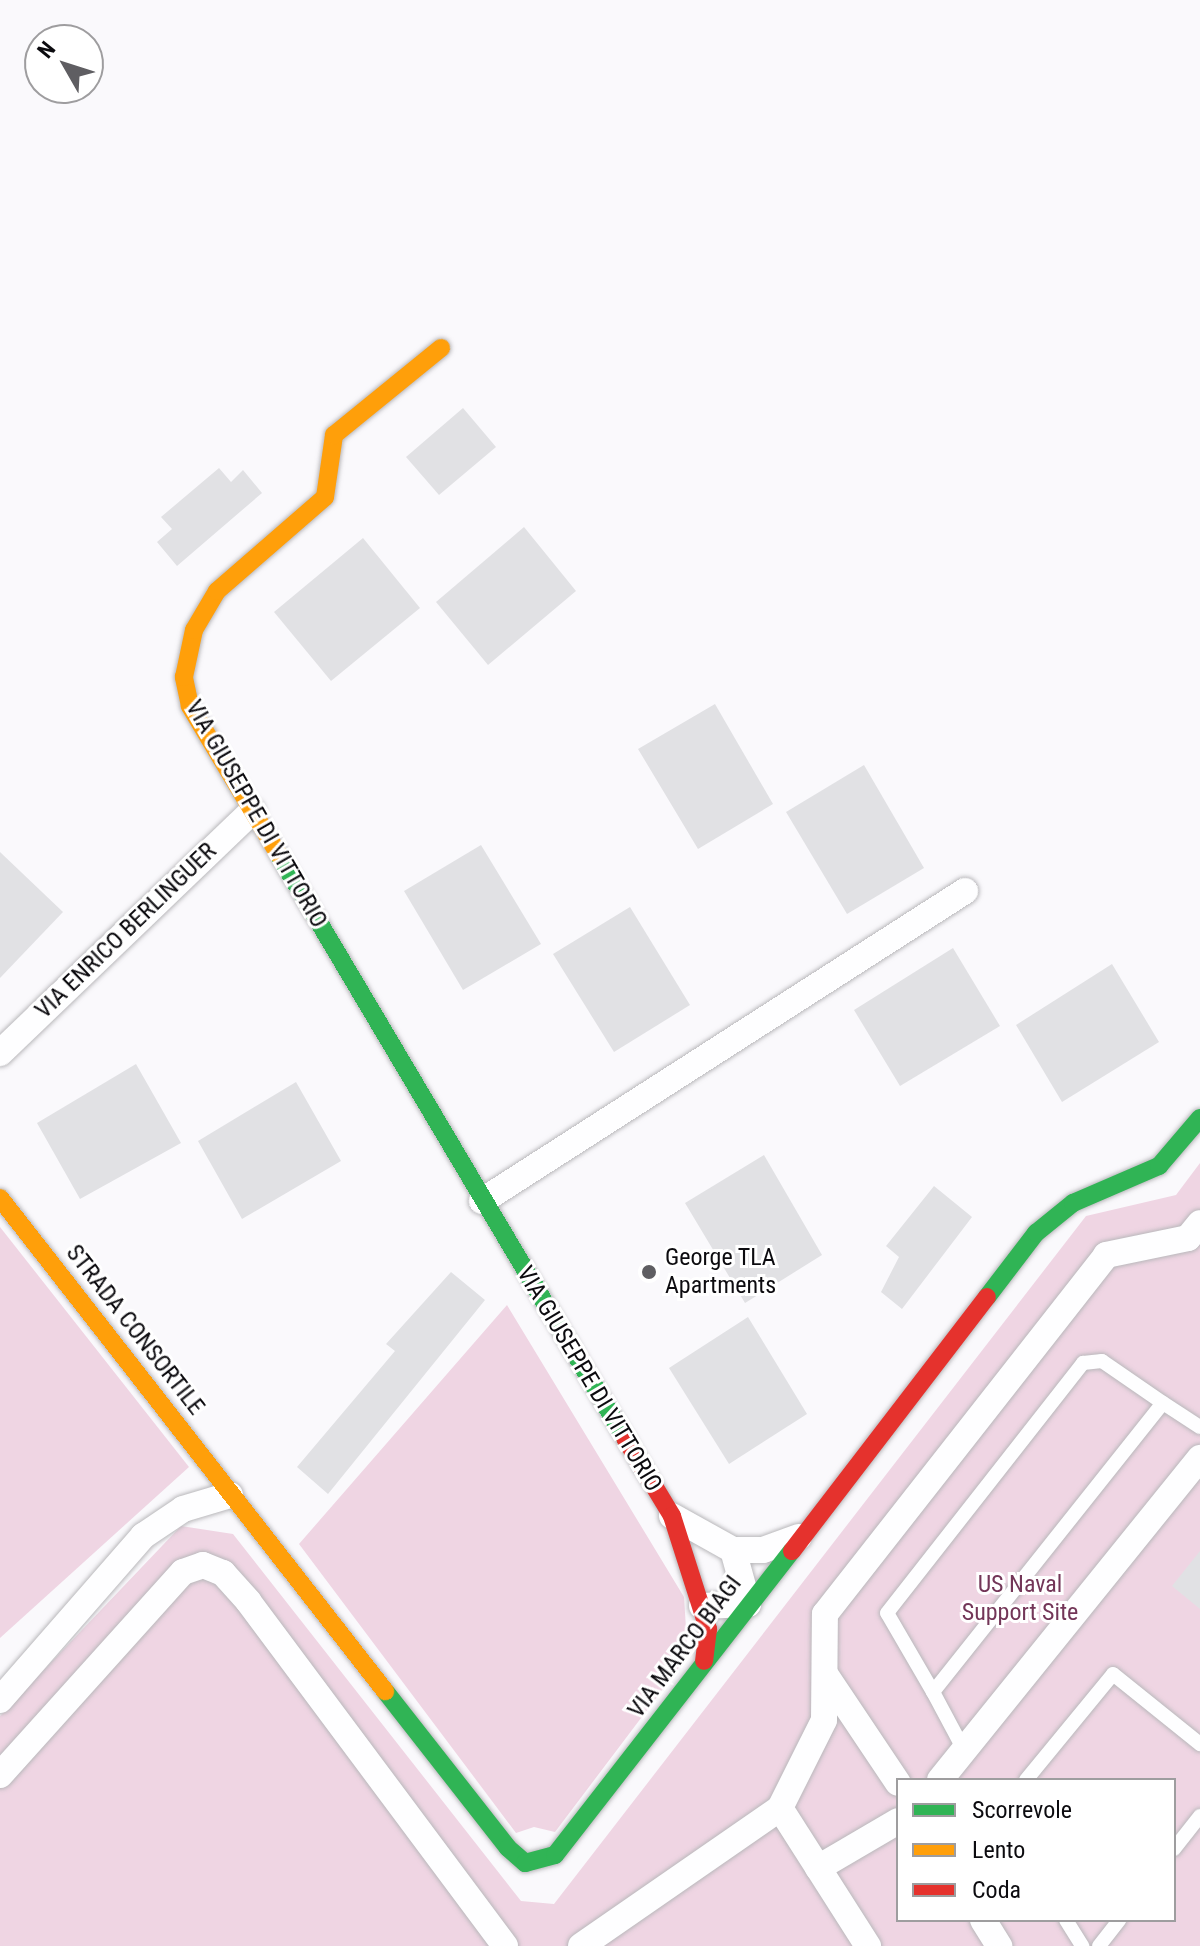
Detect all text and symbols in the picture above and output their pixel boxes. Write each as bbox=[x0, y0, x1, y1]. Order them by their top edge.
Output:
north arrow bbox=[24, 24, 104, 104]
text: N bbox=[33, 37, 60, 63]
street label: VIA GIUSEPPE DI VITTORIO bbox=[179, 695, 333, 933]
street label: VIA ENRICO BERLINGUER bbox=[30, 837, 222, 1025]
street label: STRADA CONSORTILE bbox=[60, 1239, 210, 1421]
place label: George TLA Apartments bbox=[665, 1244, 776, 1300]
street label: VIA GIUSEPPE DI VITTORIO bbox=[510, 1261, 668, 1497]
marker: George TLA Apartments bbox=[640, 1263, 658, 1281]
street label: VIA MARCO BIAGI bbox=[622, 1570, 748, 1724]
park label: US Naval Support Site bbox=[962, 1571, 1078, 1627]
legend bbox=[896, 1778, 1176, 1922]
text: Scorrevole bbox=[972, 1796, 1072, 1824]
text: Lento bbox=[972, 1836, 1025, 1864]
text: Coda bbox=[972, 1876, 1021, 1904]

